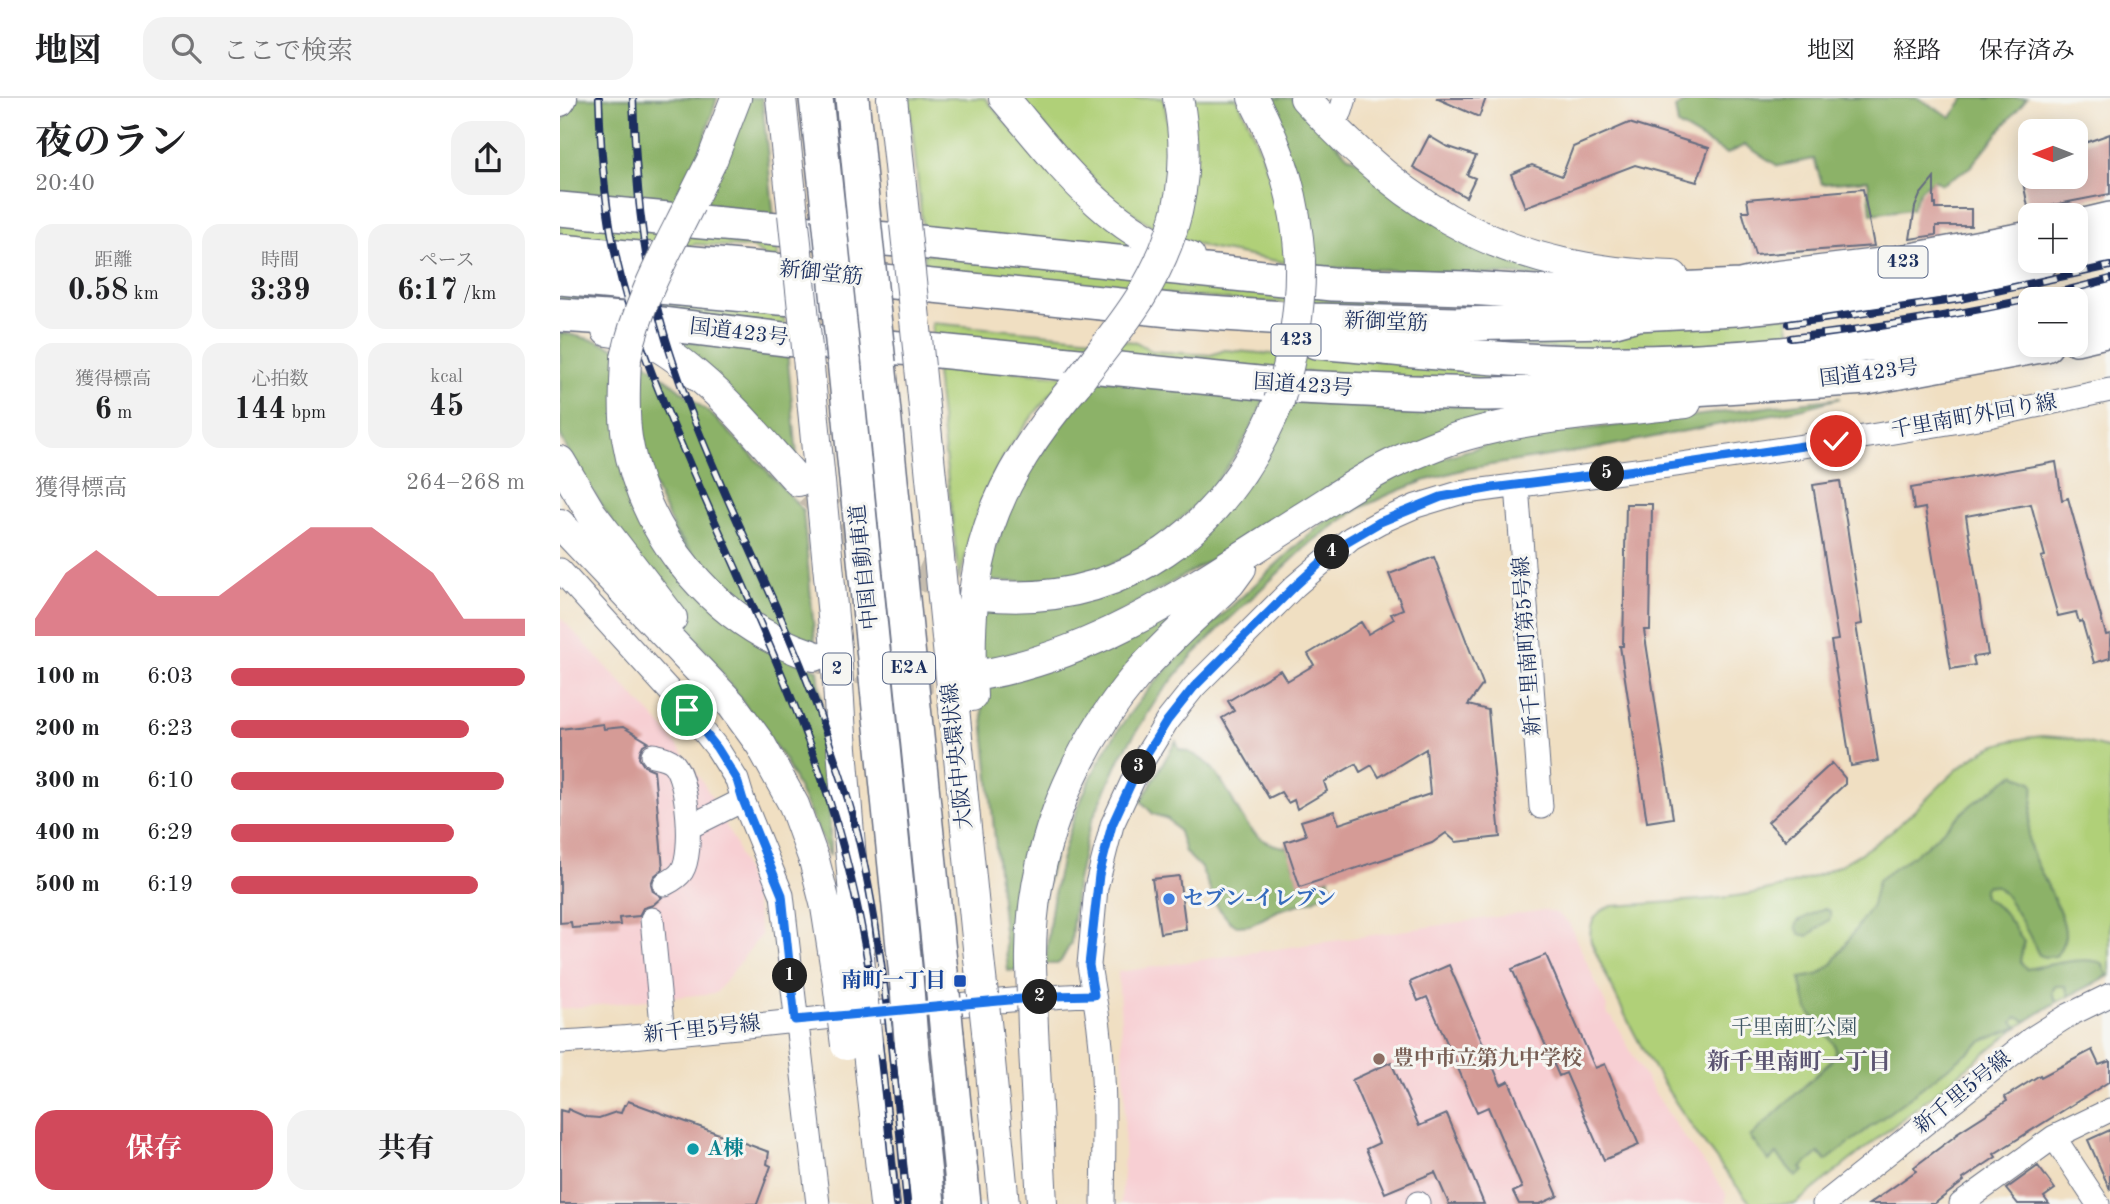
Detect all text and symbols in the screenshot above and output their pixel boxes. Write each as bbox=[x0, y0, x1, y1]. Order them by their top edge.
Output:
search box bbox=[143, 17, 633, 80]
icon: search bbox=[167, 29, 205, 67]
text: 地図 bbox=[35, 36, 101, 69]
text: ここで検索 bbox=[223, 39, 353, 65]
text: 地図 bbox=[1807, 40, 1855, 64]
text: 経路 bbox=[1893, 40, 1941, 64]
text: 保存済み bbox=[1979, 40, 2075, 64]
north arrow bbox=[2018, 119, 2088, 189]
map controls bbox=[2018, 119, 2088, 357]
button: share bbox=[451, 121, 525, 195]
text: 夜のラン bbox=[35, 125, 187, 163]
text: 20:40 bbox=[35, 172, 95, 195]
button: + bbox=[2018, 203, 2088, 273]
road number: 423 bbox=[1878, 246, 1928, 278]
text: 距離 bbox=[94, 252, 132, 271]
text: 時間 bbox=[261, 252, 299, 271]
text: ペース bbox=[419, 252, 475, 271]
street label: 新御堂筋 bbox=[778, 257, 864, 289]
text: 0.58 bbox=[68, 276, 128, 306]
text: 3:39 bbox=[250, 276, 310, 306]
text: 6:17 bbox=[397, 276, 458, 306]
text: km bbox=[128, 285, 159, 304]
text: /km bbox=[458, 285, 496, 304]
button: − bbox=[2018, 287, 2088, 357]
street label: 新御堂筋 bbox=[1344, 309, 1428, 335]
street label: 国道423号 bbox=[688, 315, 790, 349]
road number: 423 bbox=[1272, 324, 1320, 356]
street label: 国道423号 bbox=[1818, 356, 1920, 390]
text: kcal bbox=[430, 368, 463, 387]
street label: 国道423号 bbox=[1253, 370, 1354, 400]
text: 獲得標高 bbox=[75, 371, 151, 390]
text: 心拍数 bbox=[251, 371, 309, 390]
street label: 千里南町外回り線 bbox=[1889, 390, 2059, 442]
text: 45 bbox=[429, 392, 464, 422]
text: 6 bbox=[94, 395, 112, 425]
text: 144 bbox=[234, 395, 286, 425]
text: m bbox=[112, 404, 132, 423]
text: bpm bbox=[286, 404, 326, 423]
pin bbox=[1806, 411, 1866, 471]
icon: check bbox=[1817, 422, 1855, 460]
pin: 5 bbox=[1590, 456, 1624, 492]
text: 5 bbox=[1601, 464, 1612, 483]
text: 264–268 m bbox=[406, 471, 525, 494]
text: 獲得標高 bbox=[35, 477, 127, 500]
street label: 中国自動車道 bbox=[846, 503, 882, 631]
pin: 4 bbox=[1314, 534, 1350, 570]
text: 4 bbox=[1326, 542, 1337, 561]
street label: 新千里南町第5号線 bbox=[1509, 555, 1545, 737]
road number: E2A bbox=[883, 652, 935, 684]
road number: 2 bbox=[823, 654, 851, 684]
text: 100 m bbox=[35, 665, 100, 688]
text: 6:03 bbox=[147, 665, 193, 688]
pin bbox=[657, 680, 717, 740]
street label: 大阪中央環状線 bbox=[938, 682, 976, 830]
icon: arrive bbox=[668, 691, 706, 729]
text: 200 m bbox=[35, 717, 100, 740]
text: 6:23 bbox=[147, 717, 193, 740]
pin: 3 bbox=[1122, 750, 1156, 784]
text: 3 bbox=[1133, 757, 1144, 776]
text: 300 m bbox=[35, 769, 100, 792]
text: 6:10 bbox=[147, 769, 193, 792]
text: 400 m bbox=[35, 821, 100, 844]
text: 6:29 bbox=[147, 821, 193, 844]
text: 500 m bbox=[35, 873, 100, 896]
text: 6:19 bbox=[147, 873, 193, 896]
place label: セブン-イレブン bbox=[1183, 887, 1336, 910]
marker: セブン-イレブン bbox=[1161, 891, 1177, 907]
pin: 1 bbox=[772, 958, 807, 994]
text: 1 bbox=[784, 966, 795, 985]
place label: 南町一丁目 bbox=[841, 969, 946, 992]
marker: 南町一丁目 bbox=[952, 973, 968, 989]
pin: 2 bbox=[1022, 979, 1058, 1014]
text: 2 bbox=[1034, 987, 1045, 1006]
street label: 新千里5号線 bbox=[642, 1011, 761, 1047]
park label: 千里南町公園 bbox=[1731, 1016, 1857, 1039]
street label: 新千里5号線 bbox=[1910, 1046, 2015, 1138]
place label: 豊中市立第九中学校 bbox=[1393, 1047, 1582, 1070]
district label: 新千里南町一丁目 bbox=[1707, 1049, 1891, 1074]
marker: 豊中市立第九中学校 bbox=[1371, 1051, 1387, 1067]
button: 保存 bbox=[35, 1110, 273, 1190]
button: 共有 bbox=[287, 1110, 525, 1190]
place label: A棟 bbox=[707, 1137, 744, 1160]
marker: A棟 bbox=[685, 1141, 701, 1157]

